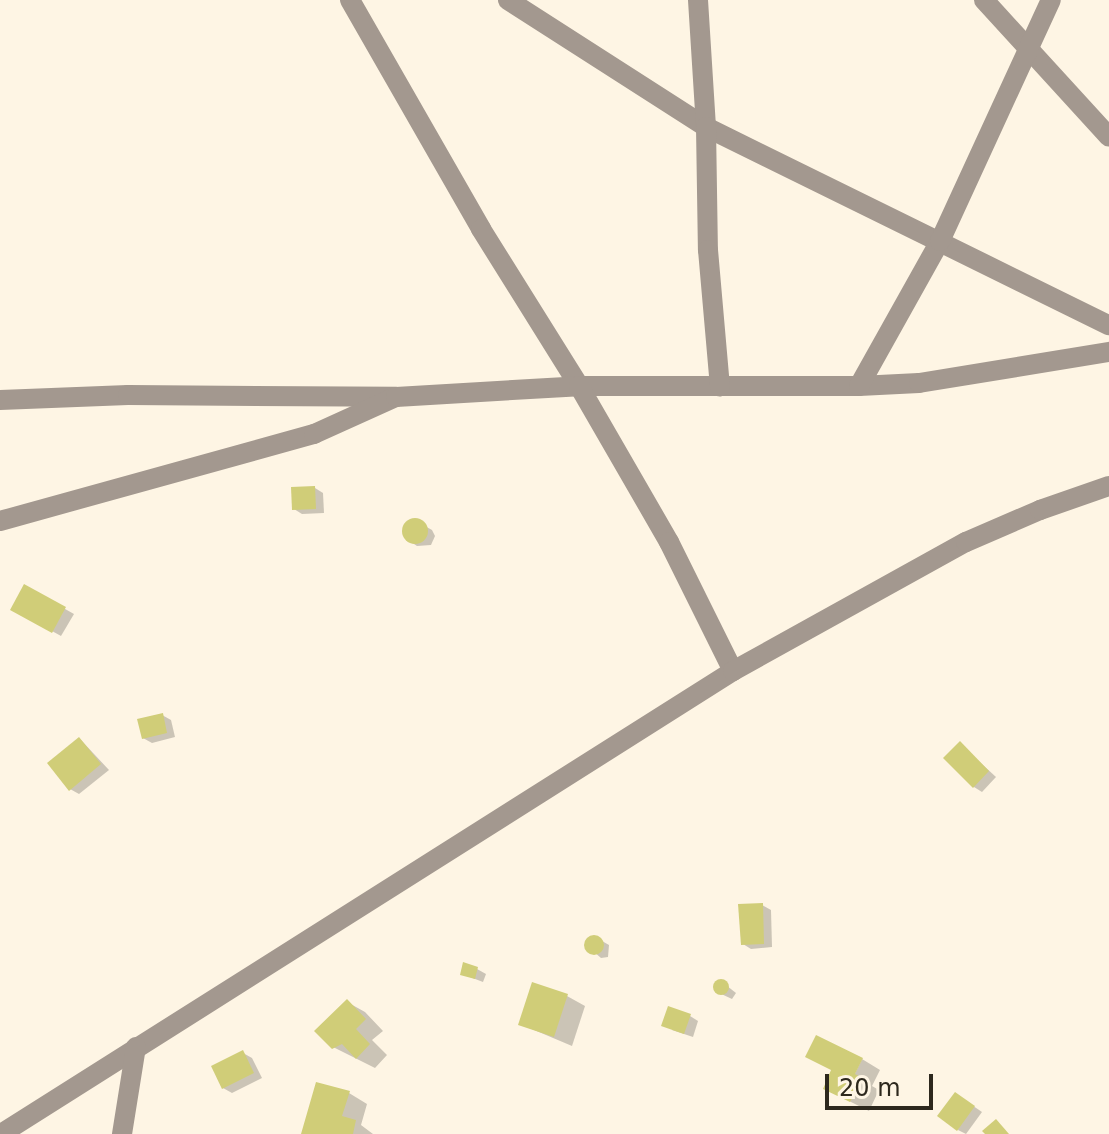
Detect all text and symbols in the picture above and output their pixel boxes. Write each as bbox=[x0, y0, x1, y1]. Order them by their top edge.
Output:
scale bar bbox=[829, 1058, 937, 1108]
text: 20 m bbox=[839, 1074, 901, 1102]

